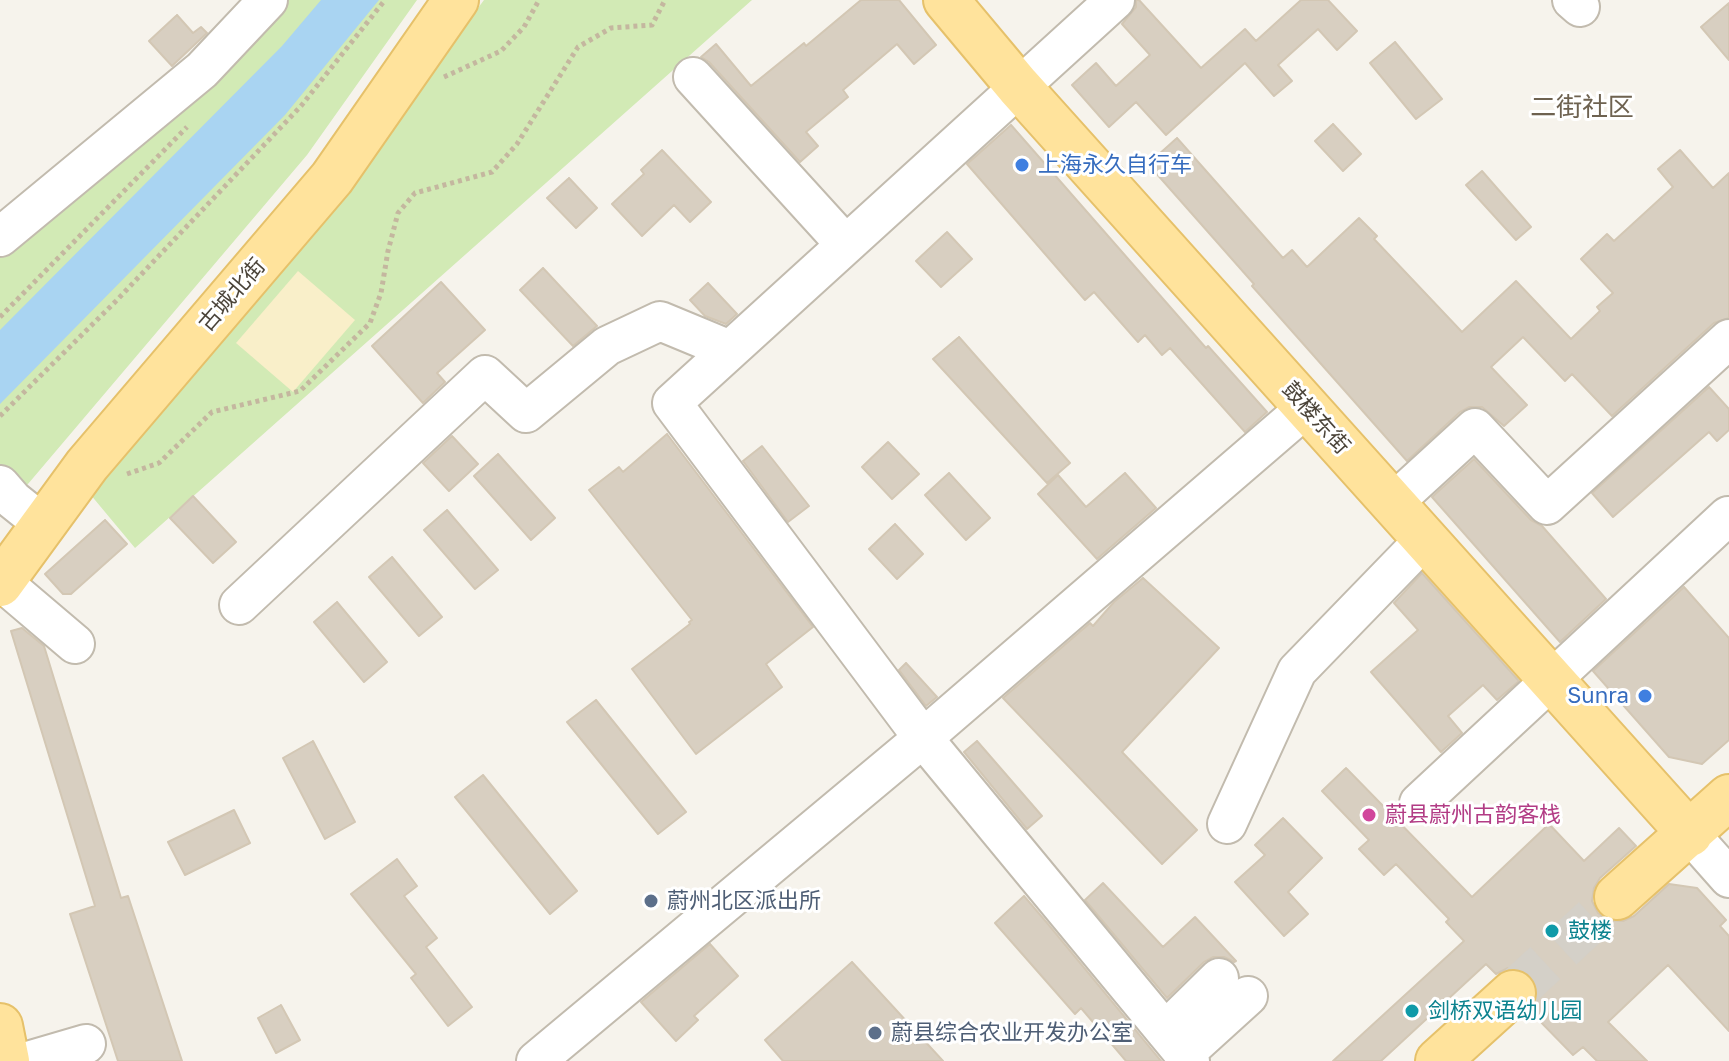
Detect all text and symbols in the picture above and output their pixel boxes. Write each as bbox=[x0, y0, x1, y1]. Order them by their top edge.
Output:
district label: 二街社区 bbox=[1530, 92, 1634, 124]
place label: 上海永久自行车 bbox=[1038, 152, 1192, 178]
marker: 上海永久自行车 bbox=[1013, 156, 1031, 174]
street label: 古城北街 bbox=[193, 253, 271, 337]
street label: 鼓楼东街 bbox=[1277, 376, 1355, 460]
place label: Sunra bbox=[1567, 683, 1629, 709]
marker: Sunra bbox=[1636, 687, 1654, 705]
place label: 蔚县蔚州古韵客栈 bbox=[1385, 802, 1561, 828]
marker: 蔚县蔚州古韵客栈 bbox=[1360, 806, 1378, 824]
place label: 蔚州北区派出所 bbox=[667, 888, 821, 914]
marker: 蔚州北区派出所 bbox=[642, 892, 660, 910]
place label: 鼓楼 bbox=[1568, 918, 1612, 944]
marker: 鼓楼 bbox=[1543, 922, 1561, 940]
place label: 剑桥双语幼儿园 bbox=[1428, 998, 1582, 1024]
marker: 剑桥双语幼儿园 bbox=[1403, 1002, 1421, 1020]
place label: 蔚县综合农业开发办公室 bbox=[891, 1020, 1133, 1046]
marker: 蔚县综合农业开发办公室 bbox=[866, 1024, 884, 1042]

